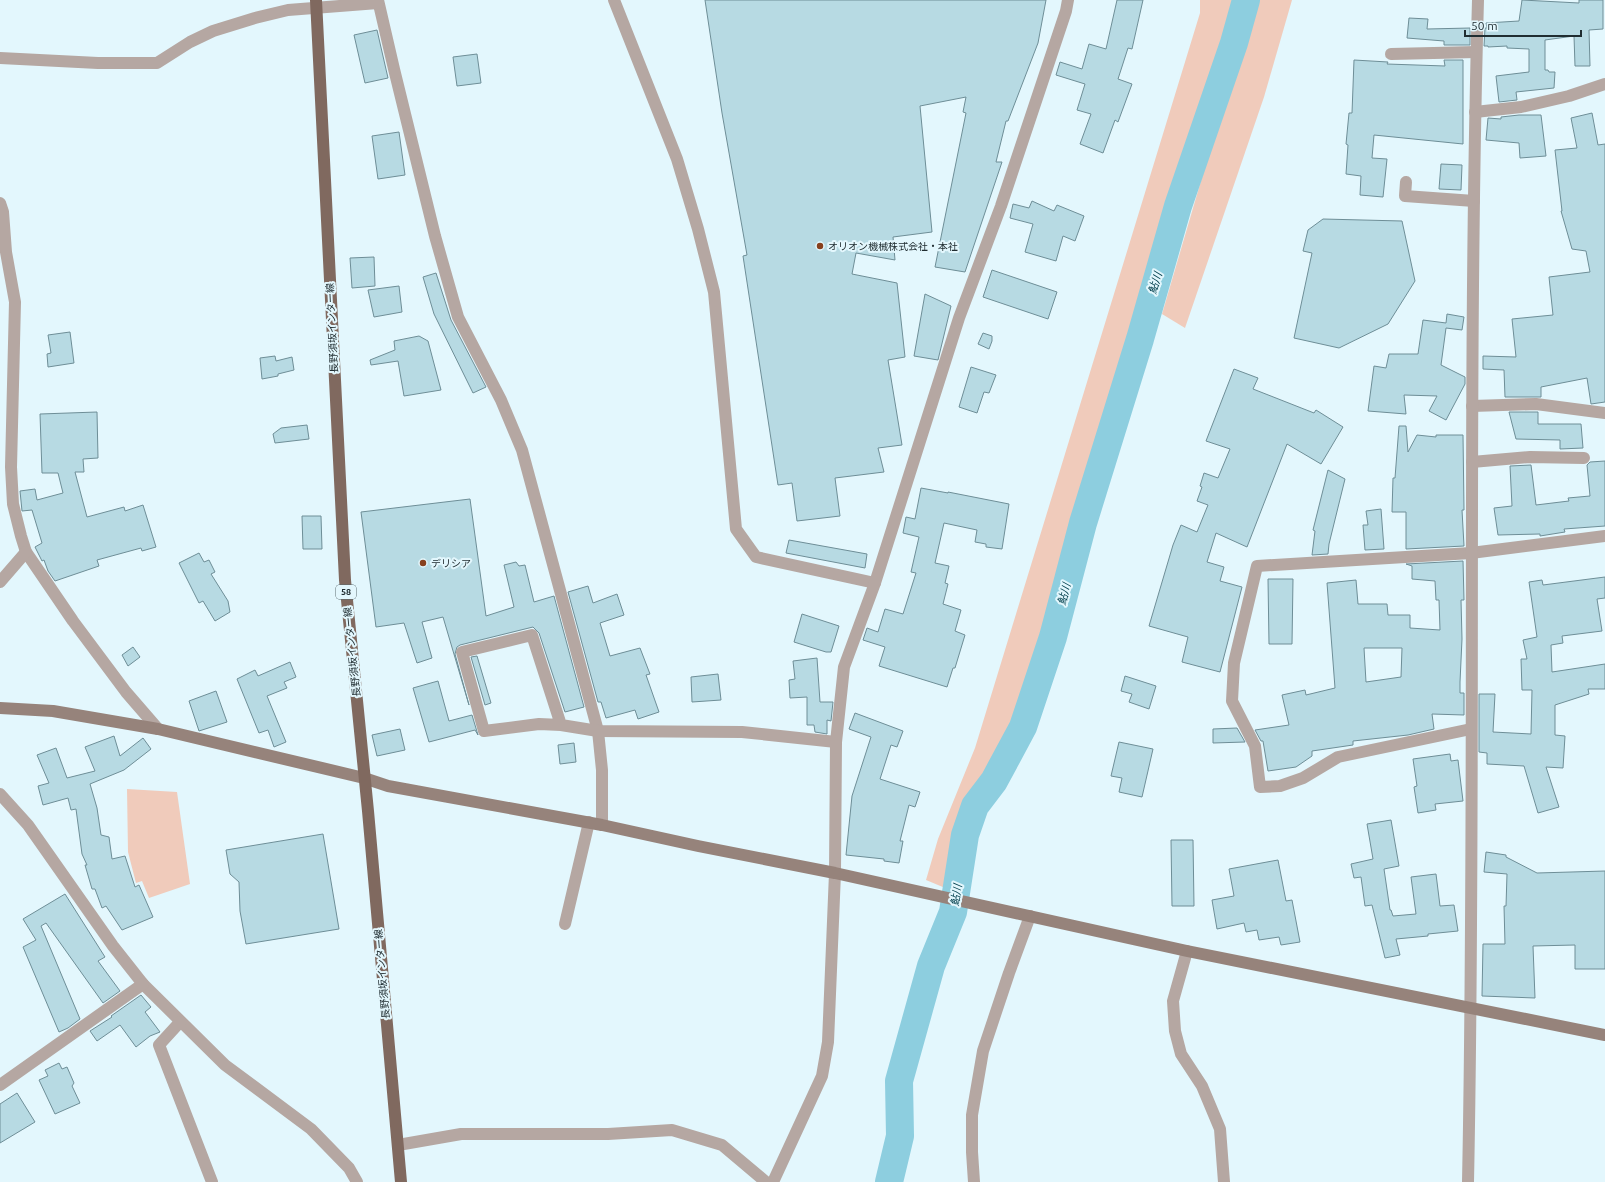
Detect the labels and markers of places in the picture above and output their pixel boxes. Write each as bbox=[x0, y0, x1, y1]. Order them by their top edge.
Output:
marker: オリオン機械株式会社・本社 bbox=[815, 241, 825, 251]
place label: オリオン機械株式会社・本社 bbox=[828, 241, 958, 252]
marker: デリシア bbox=[418, 558, 428, 568]
place label: デリシア bbox=[431, 558, 471, 569]

